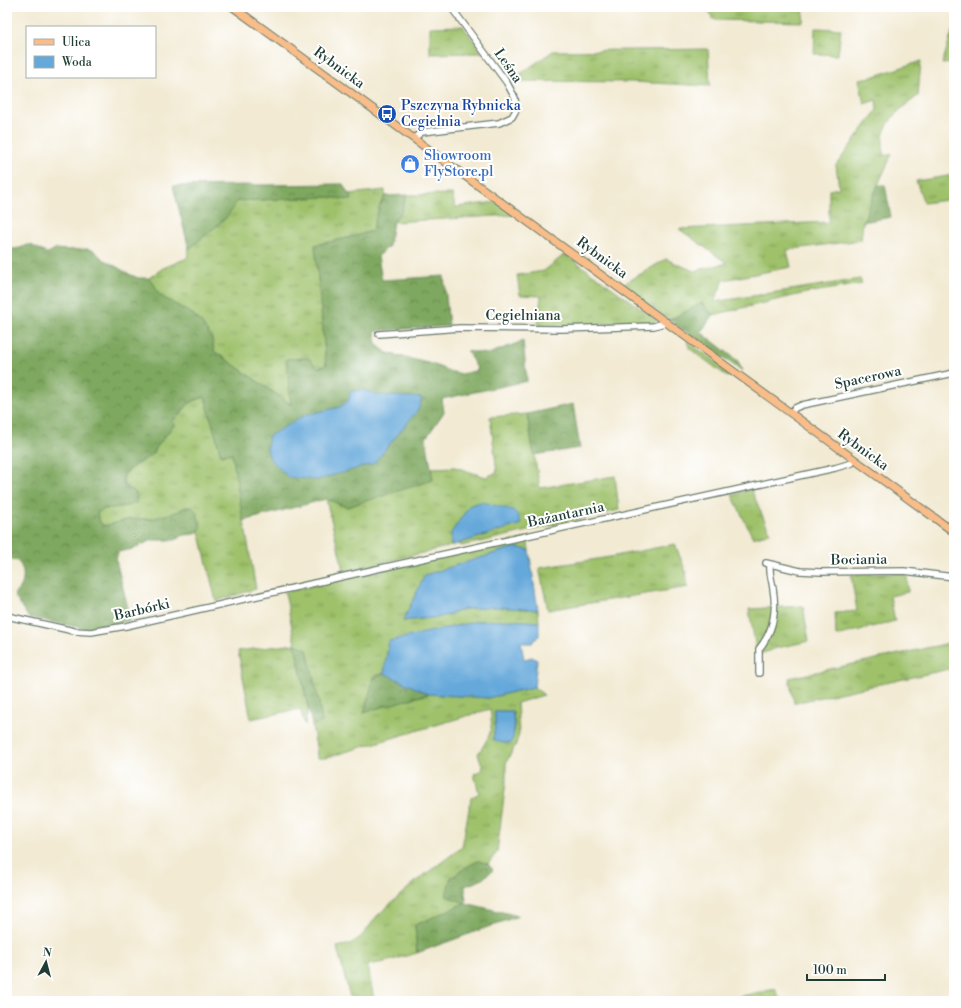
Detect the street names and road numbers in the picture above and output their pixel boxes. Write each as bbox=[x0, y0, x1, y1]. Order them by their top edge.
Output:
street label: Rybnicka bbox=[310, 43, 369, 93]
street label: Leśna bbox=[490, 45, 527, 87]
street label: Rybnicka bbox=[573, 233, 632, 283]
street label: Cegielniana bbox=[485, 307, 562, 325]
street label: Spacerowa bbox=[833, 362, 904, 394]
street label: Rybnicka bbox=[834, 425, 893, 475]
street label: Bażantarnia bbox=[525, 498, 607, 532]
street label: Bociania bbox=[830, 550, 888, 570]
street label: Barbórki bbox=[111, 595, 172, 625]

